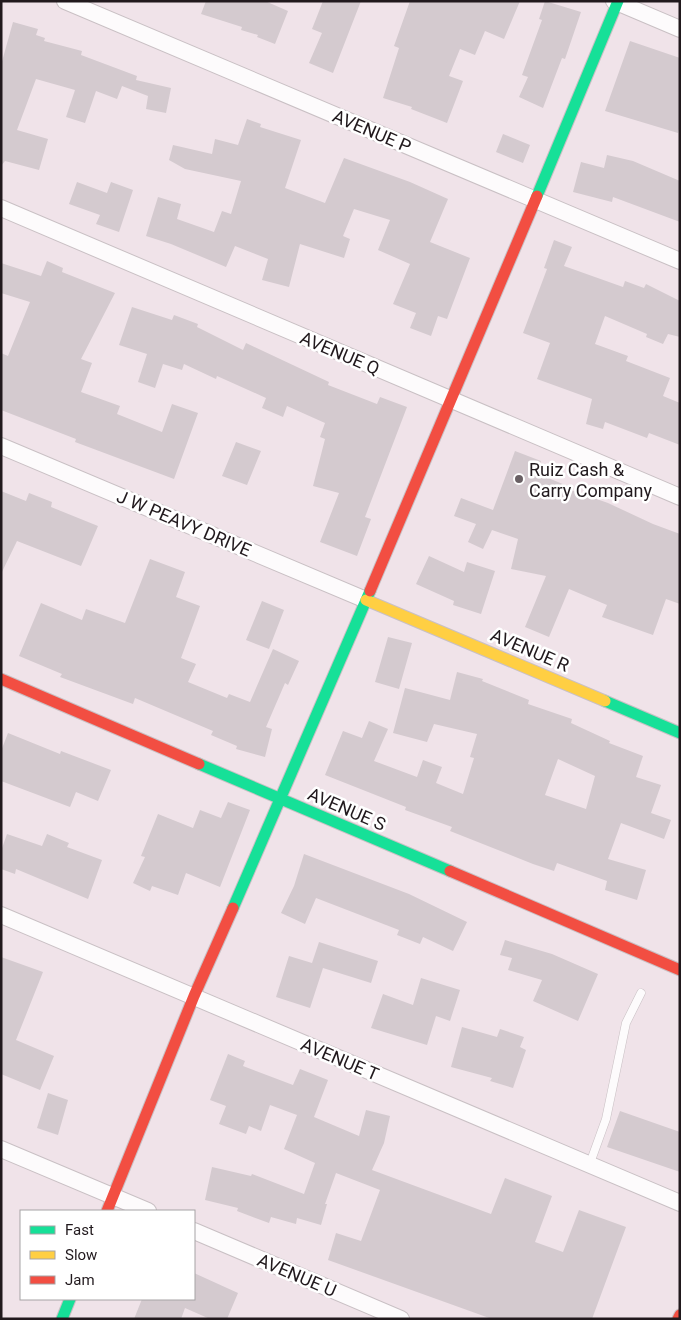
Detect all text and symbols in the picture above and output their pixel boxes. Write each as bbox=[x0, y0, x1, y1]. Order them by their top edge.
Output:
street label: AVENUE P bbox=[330, 105, 414, 157]
street label: AVENUE Q bbox=[297, 327, 383, 379]
place label: Ruiz Cash & Carry Company bbox=[529, 459, 652, 501]
marker: Ruiz Cash & Carry Company bbox=[513, 473, 525, 485]
street label: J W PEAVY DRIVE bbox=[114, 485, 254, 561]
street label: AVENUE R bbox=[488, 624, 572, 676]
street label: AVENUE S bbox=[305, 783, 389, 835]
street label: AVENUE T bbox=[298, 1033, 382, 1085]
legend bbox=[20, 1210, 195, 1300]
text: Fast bbox=[65, 1221, 94, 1239]
text: Slow bbox=[65, 1246, 97, 1264]
street label: AVENUE U bbox=[254, 1249, 340, 1301]
text: Jam bbox=[65, 1271, 95, 1289]

